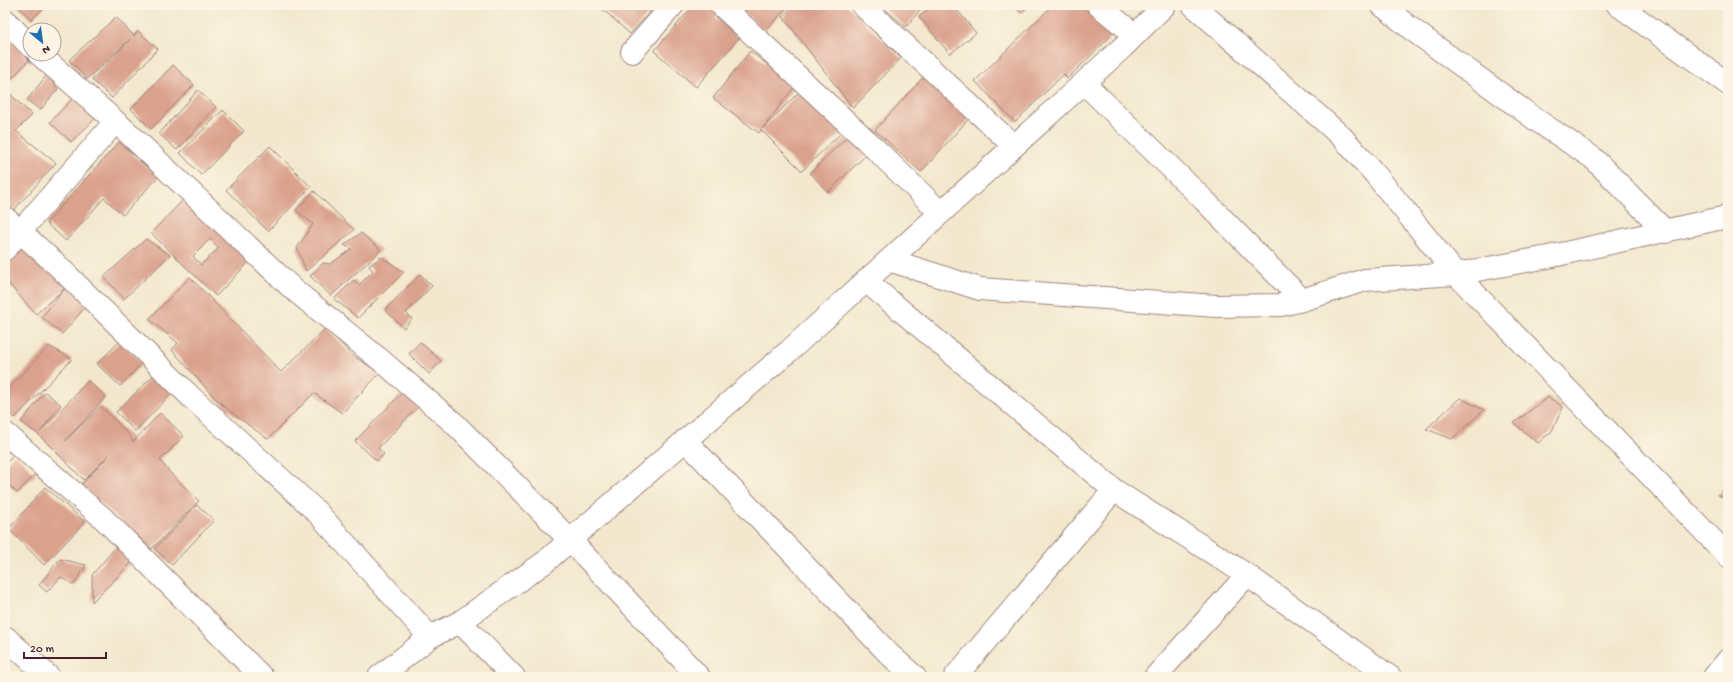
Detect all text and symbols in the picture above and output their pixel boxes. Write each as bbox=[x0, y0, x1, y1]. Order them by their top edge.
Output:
north arrow bbox=[22, 22, 62, 62]
text: N bbox=[40, 42, 52, 56]
scale bar bbox=[24, 634, 106, 660]
text: 20 m bbox=[30, 643, 55, 657]

